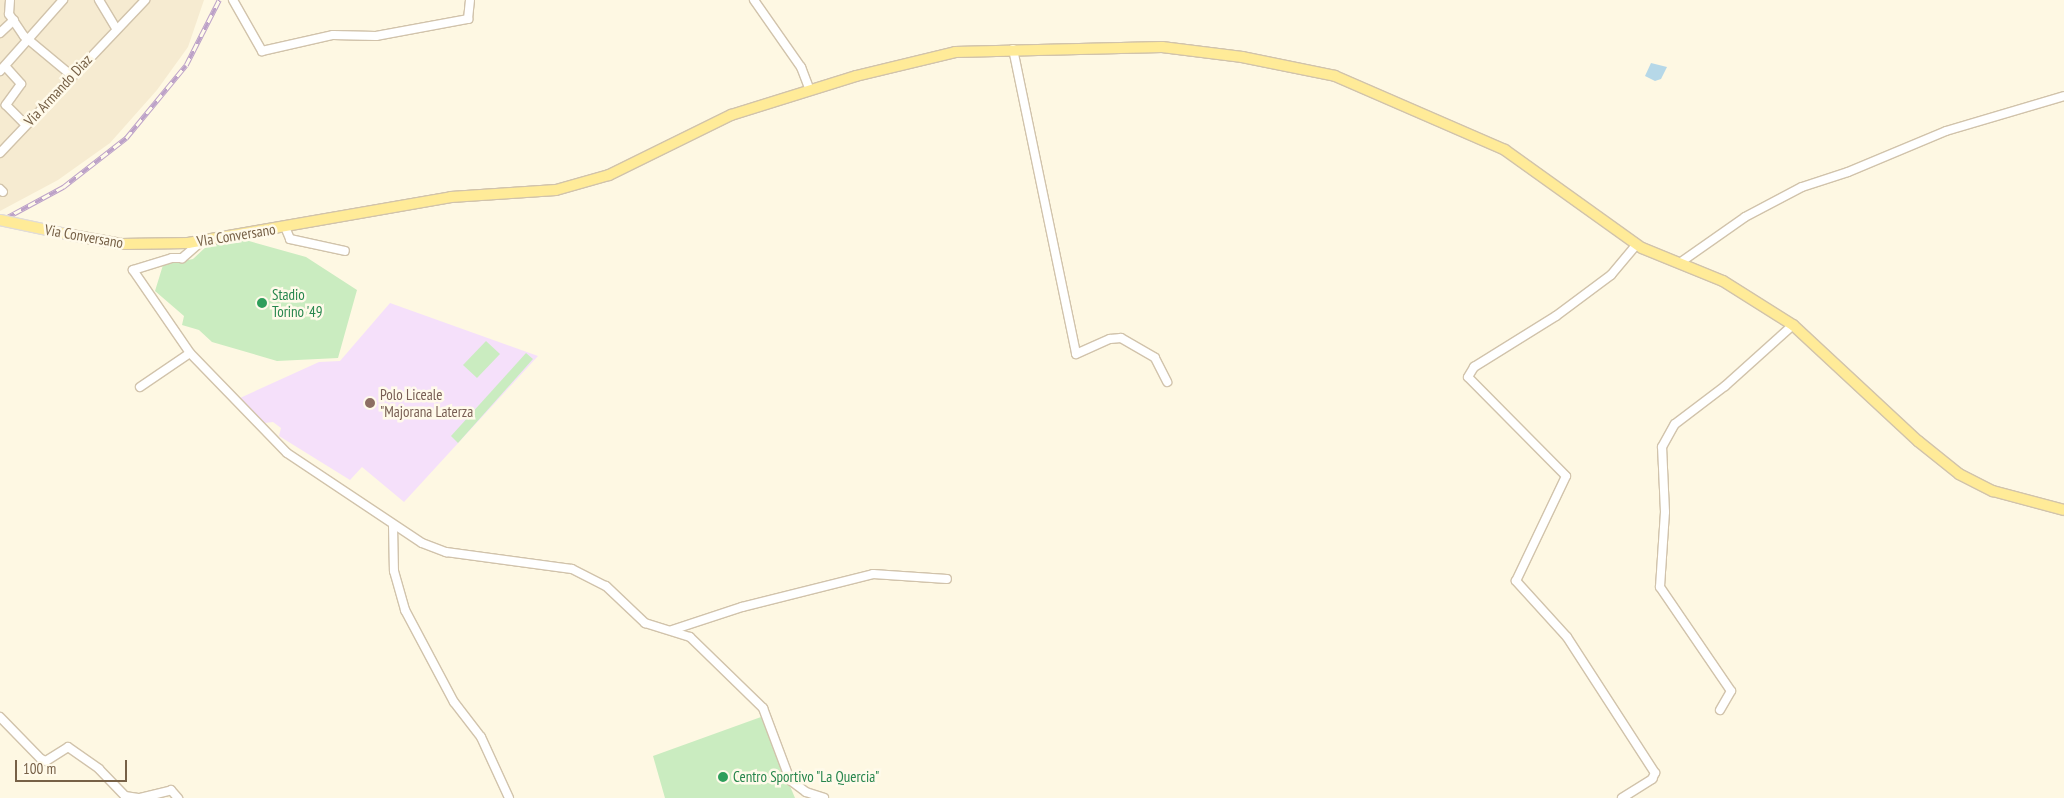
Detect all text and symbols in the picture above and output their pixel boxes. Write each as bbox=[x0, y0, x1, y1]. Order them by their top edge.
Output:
street label: Via Armando Diaz bbox=[20, 50, 96, 130]
street label: Via Conversano bbox=[43, 220, 125, 252]
street label: VIa Conversano bbox=[195, 220, 277, 250]
place label: Stadio Torino '49 bbox=[272, 285, 323, 320]
marker: Stadio Torino '49 bbox=[256, 297, 268, 309]
place label: Polo Liceale "Majorana Laterza bbox=[380, 385, 473, 420]
marker: Polo Liceale "Majorana Laterza bbox=[364, 397, 376, 409]
scale bar bbox=[18, 750, 130, 782]
text: 100 m bbox=[23, 759, 56, 778]
place label: Centro Sportivo "La Quercia" bbox=[733, 768, 880, 786]
marker: Centro Sportivo "La Quercia" bbox=[717, 771, 729, 783]

